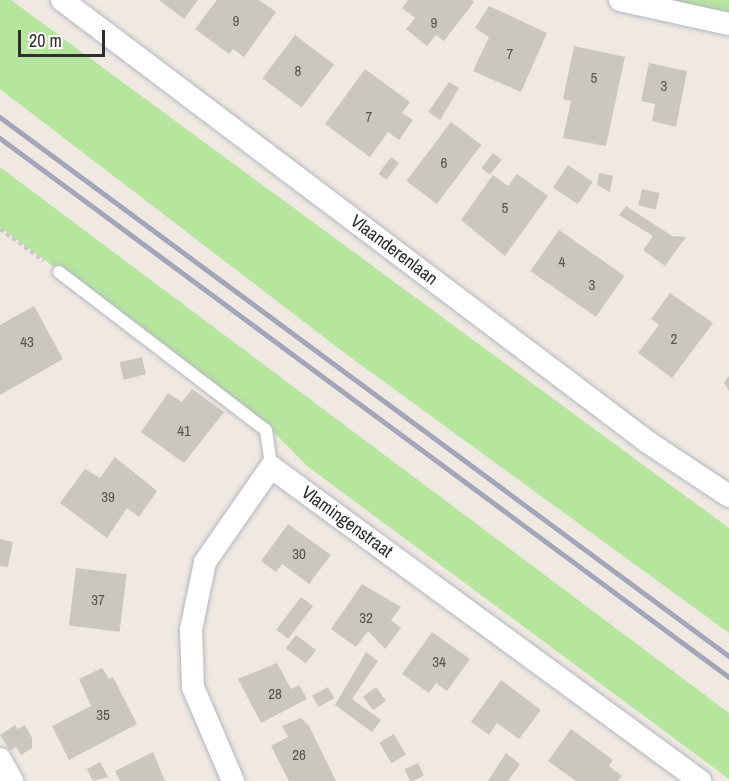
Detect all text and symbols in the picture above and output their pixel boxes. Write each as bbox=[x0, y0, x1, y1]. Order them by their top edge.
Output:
house number: 9 bbox=[233, 12, 239, 30]
house number: 9 bbox=[431, 14, 437, 32]
scale bar bbox=[21, 18, 108, 56]
text: 20 m bbox=[29, 28, 62, 53]
house number: 7 bbox=[507, 45, 513, 63]
house number: 8 bbox=[295, 62, 301, 80]
house number: 5 bbox=[591, 69, 597, 87]
house number: 3 bbox=[661, 77, 667, 95]
house number: 7 bbox=[366, 108, 372, 126]
house number: 6 bbox=[441, 154, 447, 172]
house number: 5 bbox=[502, 199, 508, 217]
street label: Vlaanderenlaan bbox=[346, 210, 442, 290]
house number: 4 bbox=[559, 253, 565, 271]
house number: 3 bbox=[589, 276, 595, 294]
house number: 2 bbox=[671, 330, 677, 348]
house number: 43 bbox=[20, 333, 34, 351]
house number: 41 bbox=[177, 422, 191, 440]
street label: Vlamingenstraat bbox=[297, 482, 397, 562]
house number: 39 bbox=[101, 488, 115, 506]
house number: 30 bbox=[292, 545, 306, 563]
house number: 37 bbox=[91, 591, 105, 609]
house number: 32 bbox=[359, 609, 373, 627]
house number: 34 bbox=[432, 653, 446, 671]
house number: 28 bbox=[268, 685, 282, 703]
house number: 35 bbox=[96, 706, 110, 724]
house number: 26 bbox=[292, 746, 306, 764]

